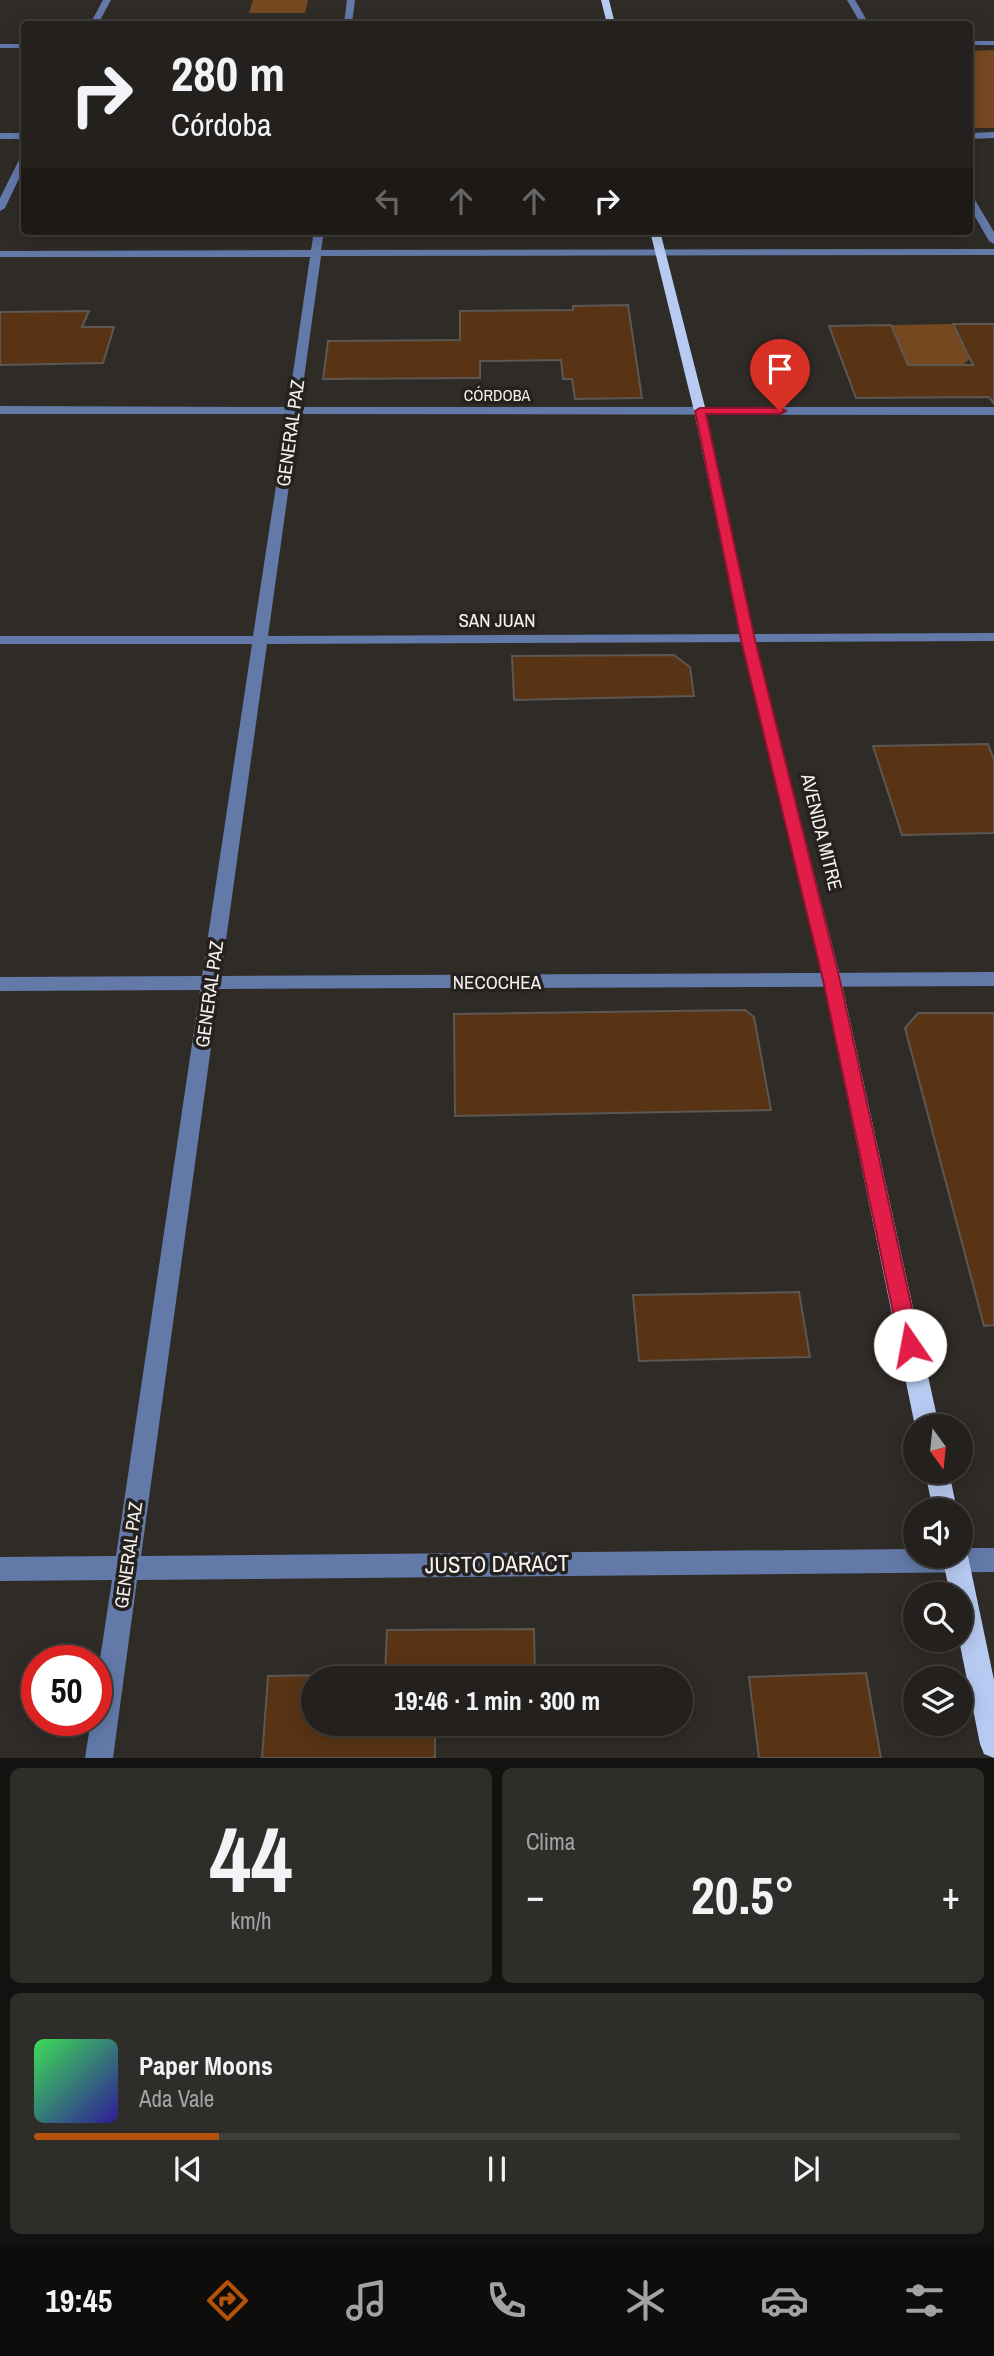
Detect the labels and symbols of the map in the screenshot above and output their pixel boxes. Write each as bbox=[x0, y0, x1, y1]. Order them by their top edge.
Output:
pin bbox=[750, 339, 810, 411]
street label: GENERAL PAZ bbox=[270, 378, 310, 488]
street label: CÓRDOBA bbox=[464, 384, 530, 406]
street label: SAN JUAN bbox=[458, 607, 536, 633]
street label: AVENIDA MITRE bbox=[795, 770, 849, 893]
street label: GENERAL PAZ bbox=[189, 939, 229, 1049]
street label: NECOCHEA bbox=[453, 969, 542, 995]
position arrow bbox=[873, 1308, 947, 1382]
north arrow bbox=[903, 1414, 973, 1484]
street label: GENERAL PAZ bbox=[108, 1500, 148, 1610]
street label: JUSTO DARACT bbox=[425, 1547, 570, 1580]
speed limit sign: 50 bbox=[21, 1645, 112, 1736]

